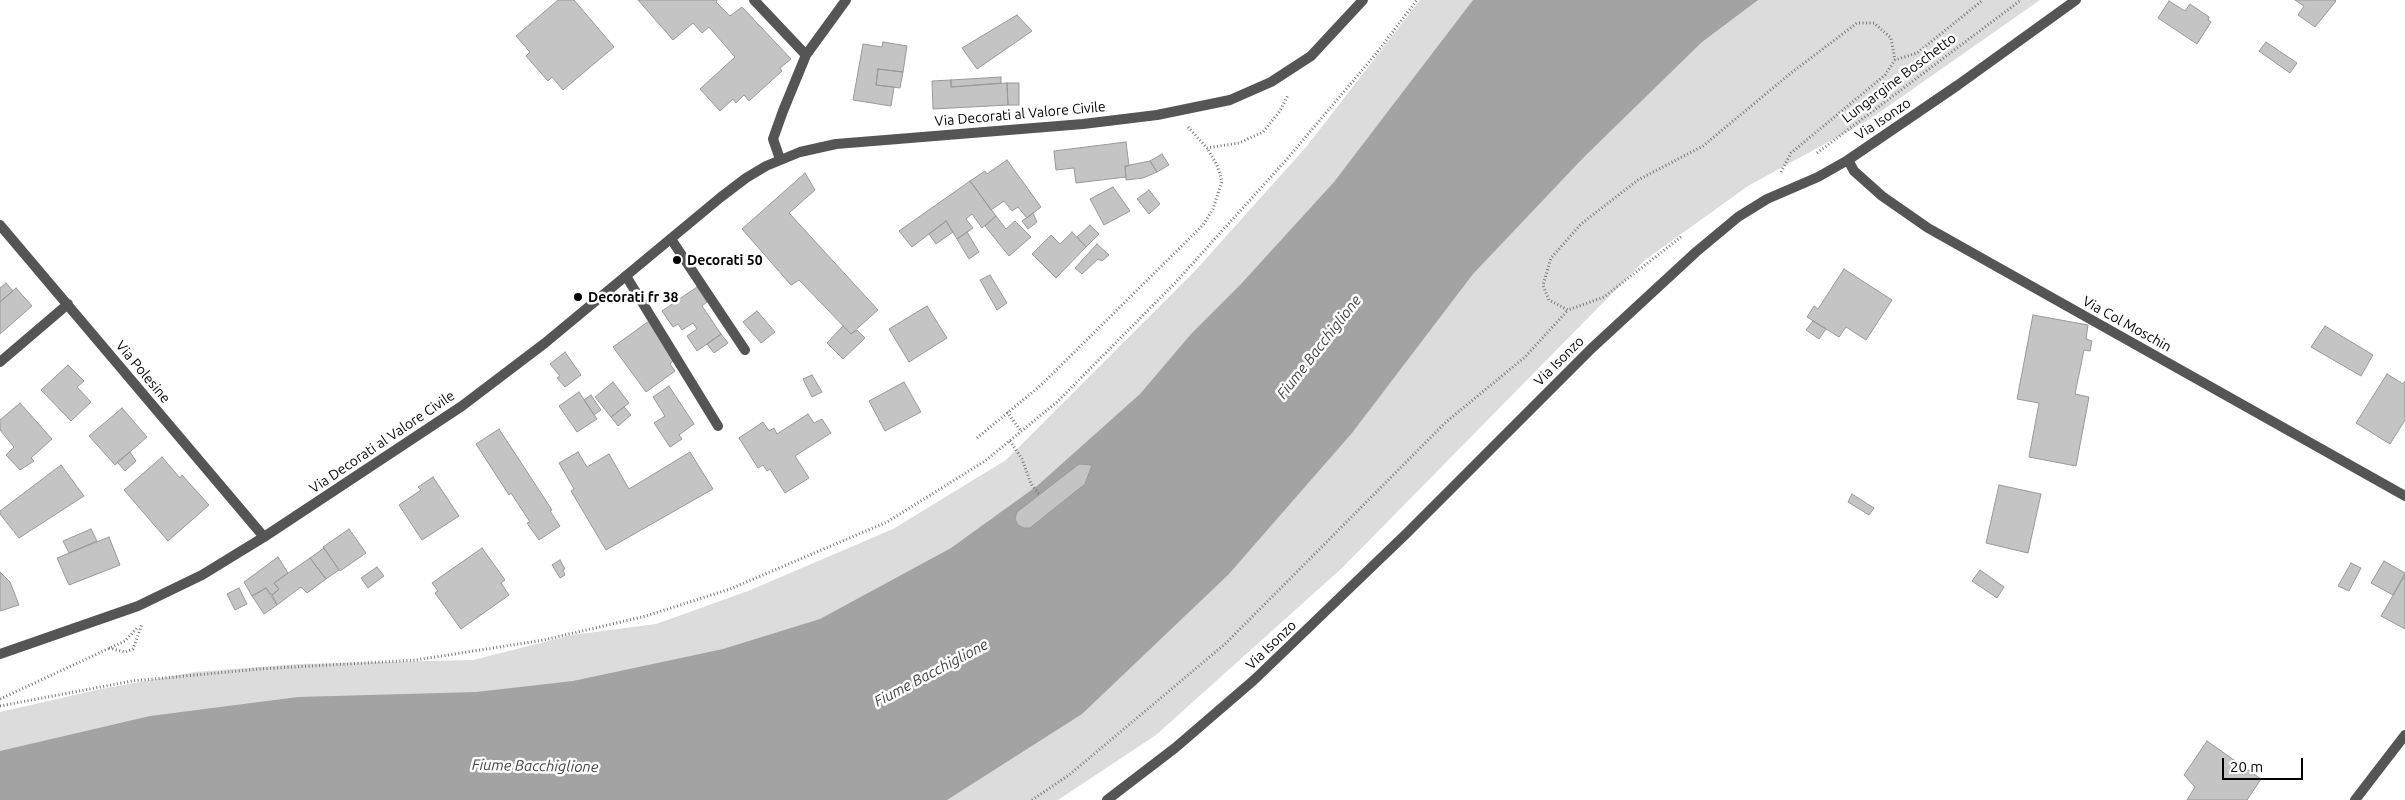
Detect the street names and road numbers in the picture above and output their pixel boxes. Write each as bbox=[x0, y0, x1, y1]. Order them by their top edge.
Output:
street label: Lungargine Boschetto bbox=[1839, 30, 1959, 126]
street label: Via Isonzo bbox=[1852, 94, 1914, 144]
street label: Via Decorati al Valore Civile bbox=[934, 98, 1106, 130]
street label: Via Col Moschin bbox=[2080, 293, 2174, 355]
street label: Via Isonzo bbox=[1531, 333, 1587, 389]
street label: Via Polesine bbox=[112, 337, 174, 407]
street label: Via Decorati al Valore Civile bbox=[306, 387, 458, 497]
street label: Via Isonzo bbox=[1242, 617, 1300, 673]

